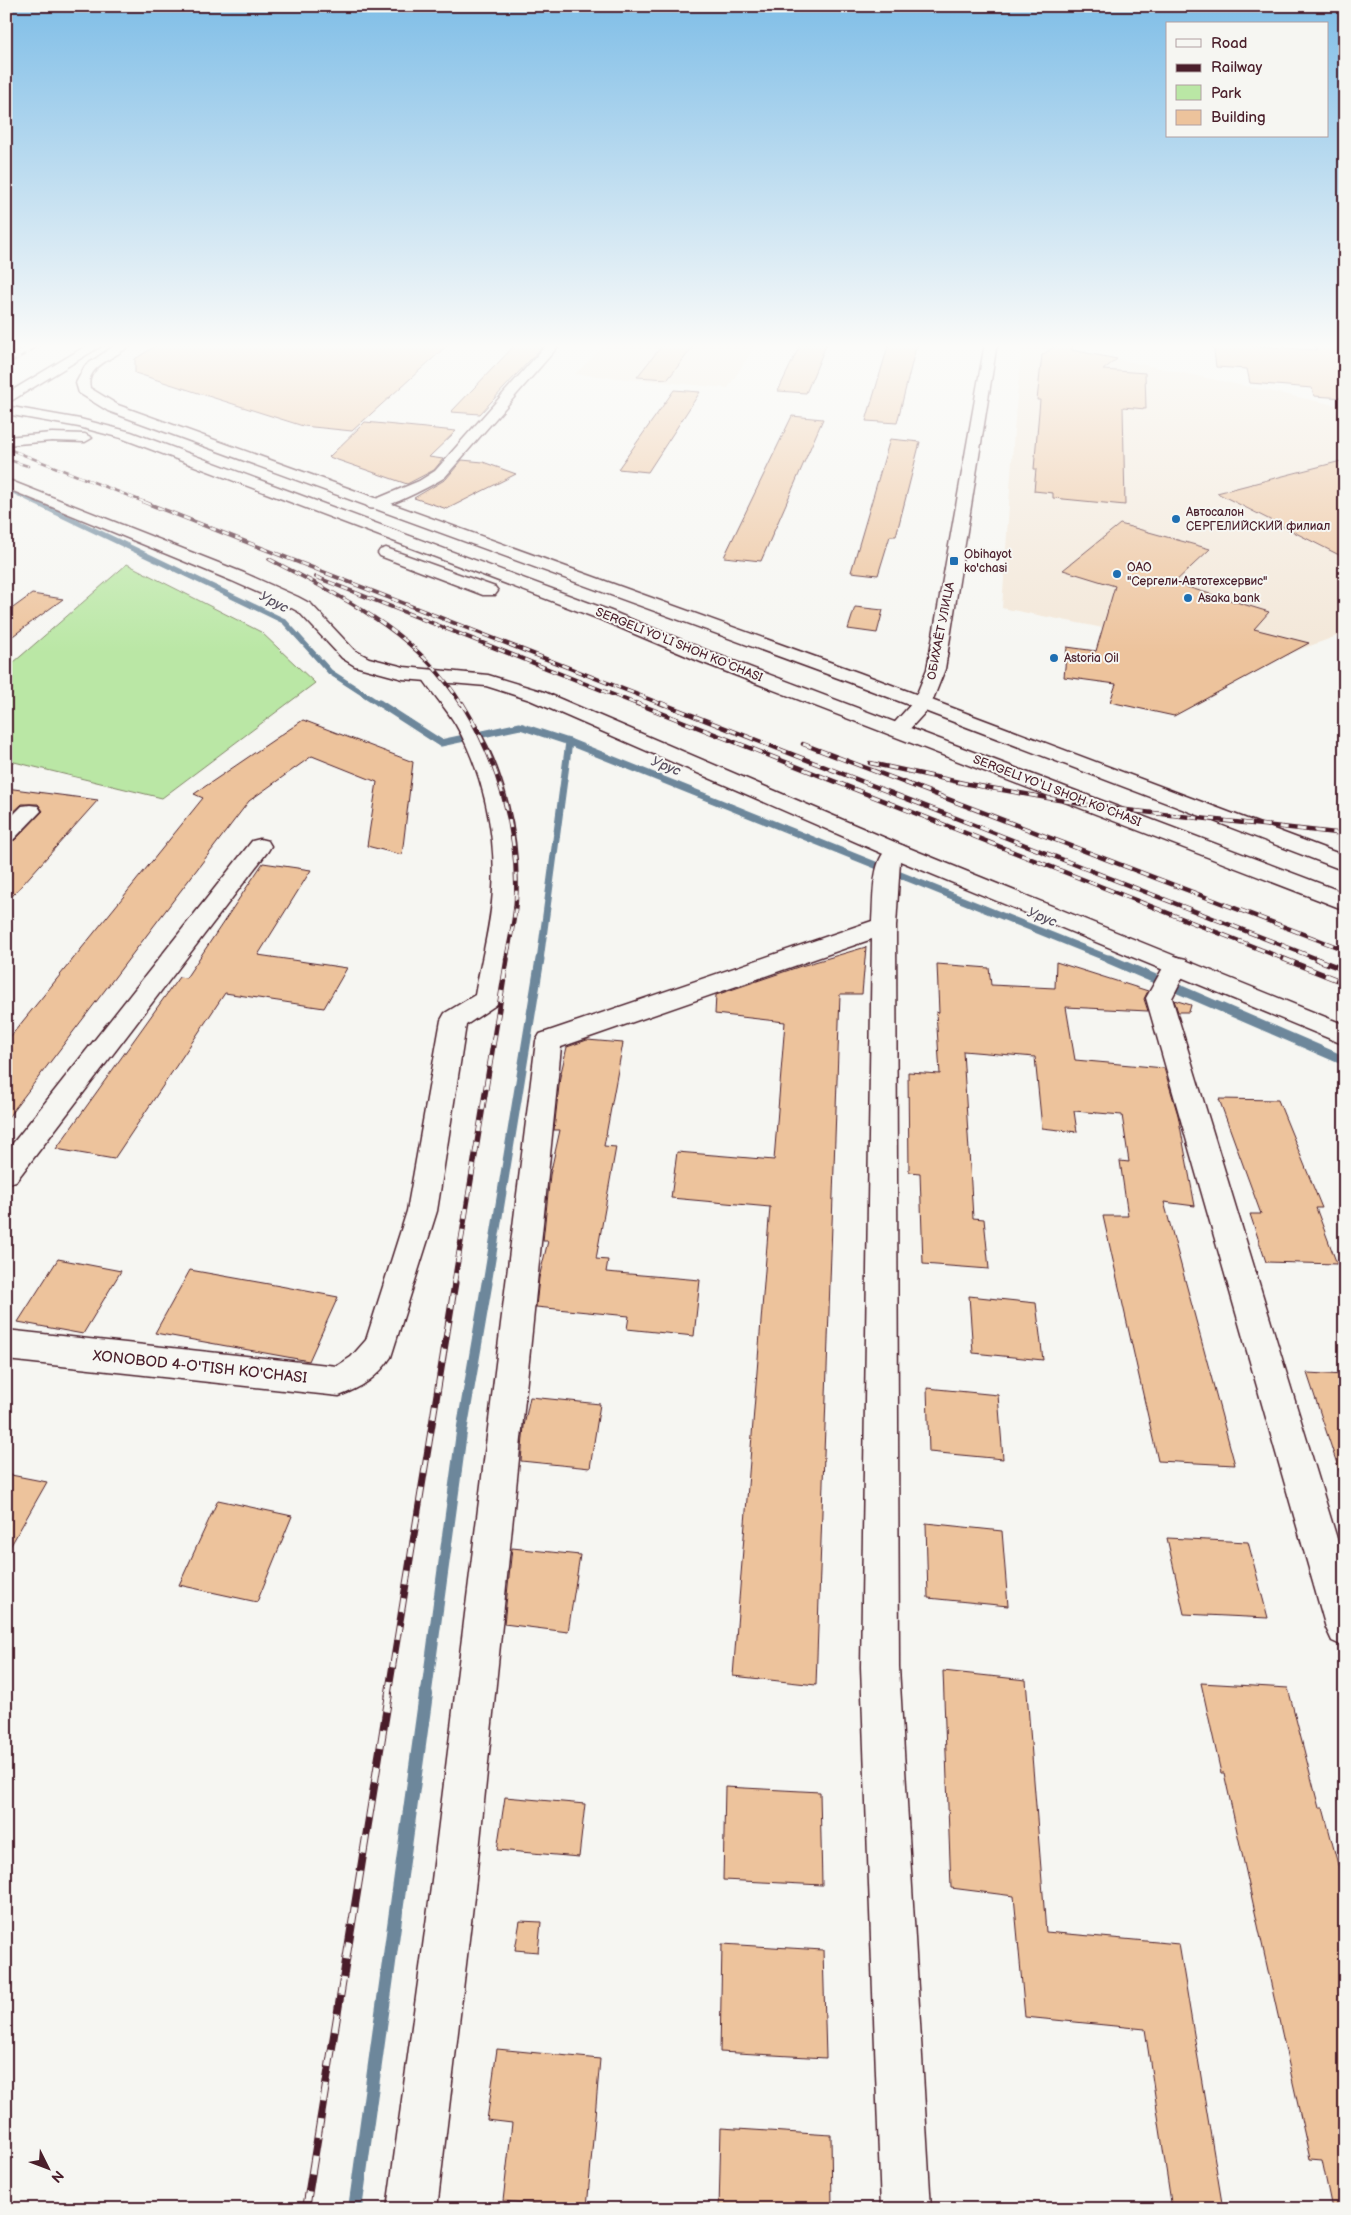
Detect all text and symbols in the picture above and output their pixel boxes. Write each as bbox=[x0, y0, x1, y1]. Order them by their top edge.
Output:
legend bbox=[1166, 22, 1328, 138]
text: Road bbox=[1211, 34, 1247, 53]
text: Railway bbox=[1211, 58, 1262, 77]
text: Park bbox=[1211, 84, 1242, 103]
text: Building bbox=[1211, 108, 1266, 127]
place label: Автосалон СЕРГЕЛИЙСКИЙ филиал bbox=[1185, 505, 1330, 534]
marker: Автосалон СЕРГЕЛИЙСКИЙ филиал bbox=[1170, 513, 1182, 525]
place label: Obihayot ko'chasi bbox=[964, 547, 1012, 576]
marker: Obihayot ko'chasi bbox=[948, 555, 960, 567]
place label: ОАО "Сергели-Автотехсервис" bbox=[1127, 560, 1268, 589]
marker: ОАО "Сергели-Автотехсервис" bbox=[1111, 568, 1123, 580]
street label: ОБИХАЁТ УЛИЦА bbox=[923, 580, 958, 681]
water label: Урус bbox=[257, 587, 292, 617]
place label: Asaka bank bbox=[1198, 591, 1260, 606]
marker: Asaka bank bbox=[1182, 592, 1194, 604]
street label: SERGELI YO‘LI SHOH KO‘CHASI bbox=[593, 605, 765, 686]
place label: Astoria Oil bbox=[1064, 651, 1119, 666]
marker: Astoria Oil bbox=[1048, 652, 1060, 664]
water label: Урус bbox=[649, 752, 683, 780]
street label: SERGELI YO‘LI SHOH KO‘CHASI bbox=[971, 752, 1143, 830]
water label: Урус bbox=[1025, 903, 1059, 931]
street label: XONOBOD 4-O'TISH KO'CHASI bbox=[91, 1346, 308, 1388]
north arrow bbox=[22, 2142, 72, 2192]
text: N bbox=[47, 2167, 67, 2186]

